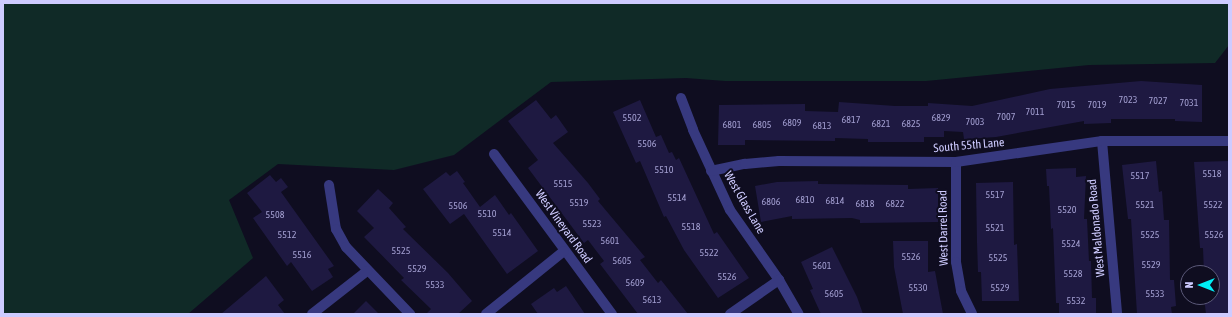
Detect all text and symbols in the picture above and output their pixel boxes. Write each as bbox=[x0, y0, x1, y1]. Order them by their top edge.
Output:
house number: 7023 bbox=[1119, 94, 1137, 106]
house number: 7027 bbox=[1149, 95, 1167, 107]
house number: 7031 bbox=[1180, 97, 1198, 109]
house number: 7015 bbox=[1057, 99, 1075, 111]
house number: 7019 bbox=[1088, 99, 1106, 111]
house number: 7011 bbox=[1026, 106, 1044, 118]
house number: 7007 bbox=[997, 111, 1015, 123]
house number: 5502 bbox=[623, 112, 641, 124]
house number: 6829 bbox=[932, 112, 950, 124]
house number: 6817 bbox=[842, 114, 860, 126]
house number: 7003 bbox=[966, 116, 984, 128]
house number: 6809 bbox=[783, 117, 801, 129]
house number: 6821 bbox=[872, 118, 890, 130]
house number: 6825 bbox=[902, 118, 920, 130]
house number: 6801 bbox=[723, 119, 741, 131]
house number: 6805 bbox=[753, 119, 771, 131]
house number: 6813 bbox=[813, 120, 831, 132]
street label: South 55th Lane bbox=[933, 136, 1005, 156]
house number: 5506 bbox=[638, 138, 656, 150]
house number: 5510 bbox=[655, 164, 673, 176]
house number: 5518 bbox=[1203, 168, 1221, 180]
street label: West Glass Lane bbox=[720, 169, 768, 237]
house number: 5517 bbox=[1131, 170, 1149, 182]
house number: 5515 bbox=[554, 178, 572, 190]
street label: West Maldonado Road bbox=[1086, 178, 1108, 278]
street label: West Vineyard Road bbox=[532, 188, 594, 266]
house number: 5517 bbox=[986, 189, 1004, 201]
street label: West Darrel Road bbox=[936, 190, 952, 266]
house number: 5514 bbox=[668, 192, 686, 204]
house number: 6810 bbox=[796, 194, 814, 206]
house number: 6814 bbox=[826, 195, 844, 207]
house number: 6806 bbox=[762, 196, 780, 208]
house number: 5519 bbox=[570, 197, 588, 209]
house number: 6818 bbox=[856, 198, 874, 210]
house number: 6822 bbox=[886, 198, 904, 210]
house number: 5521 bbox=[1136, 199, 1154, 211]
house number: 5522 bbox=[1204, 199, 1222, 211]
house number: 5506 bbox=[449, 200, 467, 212]
house number: 5520 bbox=[1058, 204, 1076, 216]
house number: 5510 bbox=[478, 208, 496, 220]
house number: 5508 bbox=[266, 209, 284, 221]
house number: 5523 bbox=[583, 218, 601, 230]
house number: 5518 bbox=[682, 221, 700, 233]
house number: 5521 bbox=[986, 222, 1004, 234]
house number: 5514 bbox=[493, 227, 511, 239]
house number: 5512 bbox=[278, 229, 296, 241]
house number: 5525 bbox=[1141, 229, 1159, 241]
house number: 5526 bbox=[1205, 229, 1223, 241]
house number: 5601 bbox=[601, 235, 619, 247]
house number: 5524 bbox=[1062, 238, 1080, 250]
house number: 5525 bbox=[392, 245, 410, 257]
house number: 5522 bbox=[700, 247, 718, 259]
house number: 5516 bbox=[293, 249, 311, 261]
house number: 5526 bbox=[902, 251, 920, 263]
house number: 5525 bbox=[989, 252, 1007, 264]
house number: 5605 bbox=[613, 255, 631, 267]
house number: 5529 bbox=[1142, 259, 1160, 271]
house number: 5601 bbox=[813, 260, 831, 272]
house number: 5529 bbox=[408, 263, 426, 275]
north arrow bbox=[1180, 265, 1220, 305]
house number: 5528 bbox=[1064, 268, 1082, 280]
house number: 5526 bbox=[718, 271, 736, 283]
house number: 5609 bbox=[626, 277, 644, 289]
house number: 5533 bbox=[426, 279, 444, 291]
house number: 5530 bbox=[909, 282, 927, 294]
house number: 5529 bbox=[991, 282, 1009, 294]
text: N bbox=[1183, 282, 1195, 288]
house number: 5605 bbox=[825, 288, 843, 300]
house number: 5533 bbox=[1146, 288, 1164, 300]
house number: 5613 bbox=[643, 294, 661, 306]
house number: 5532 bbox=[1067, 295, 1085, 307]

